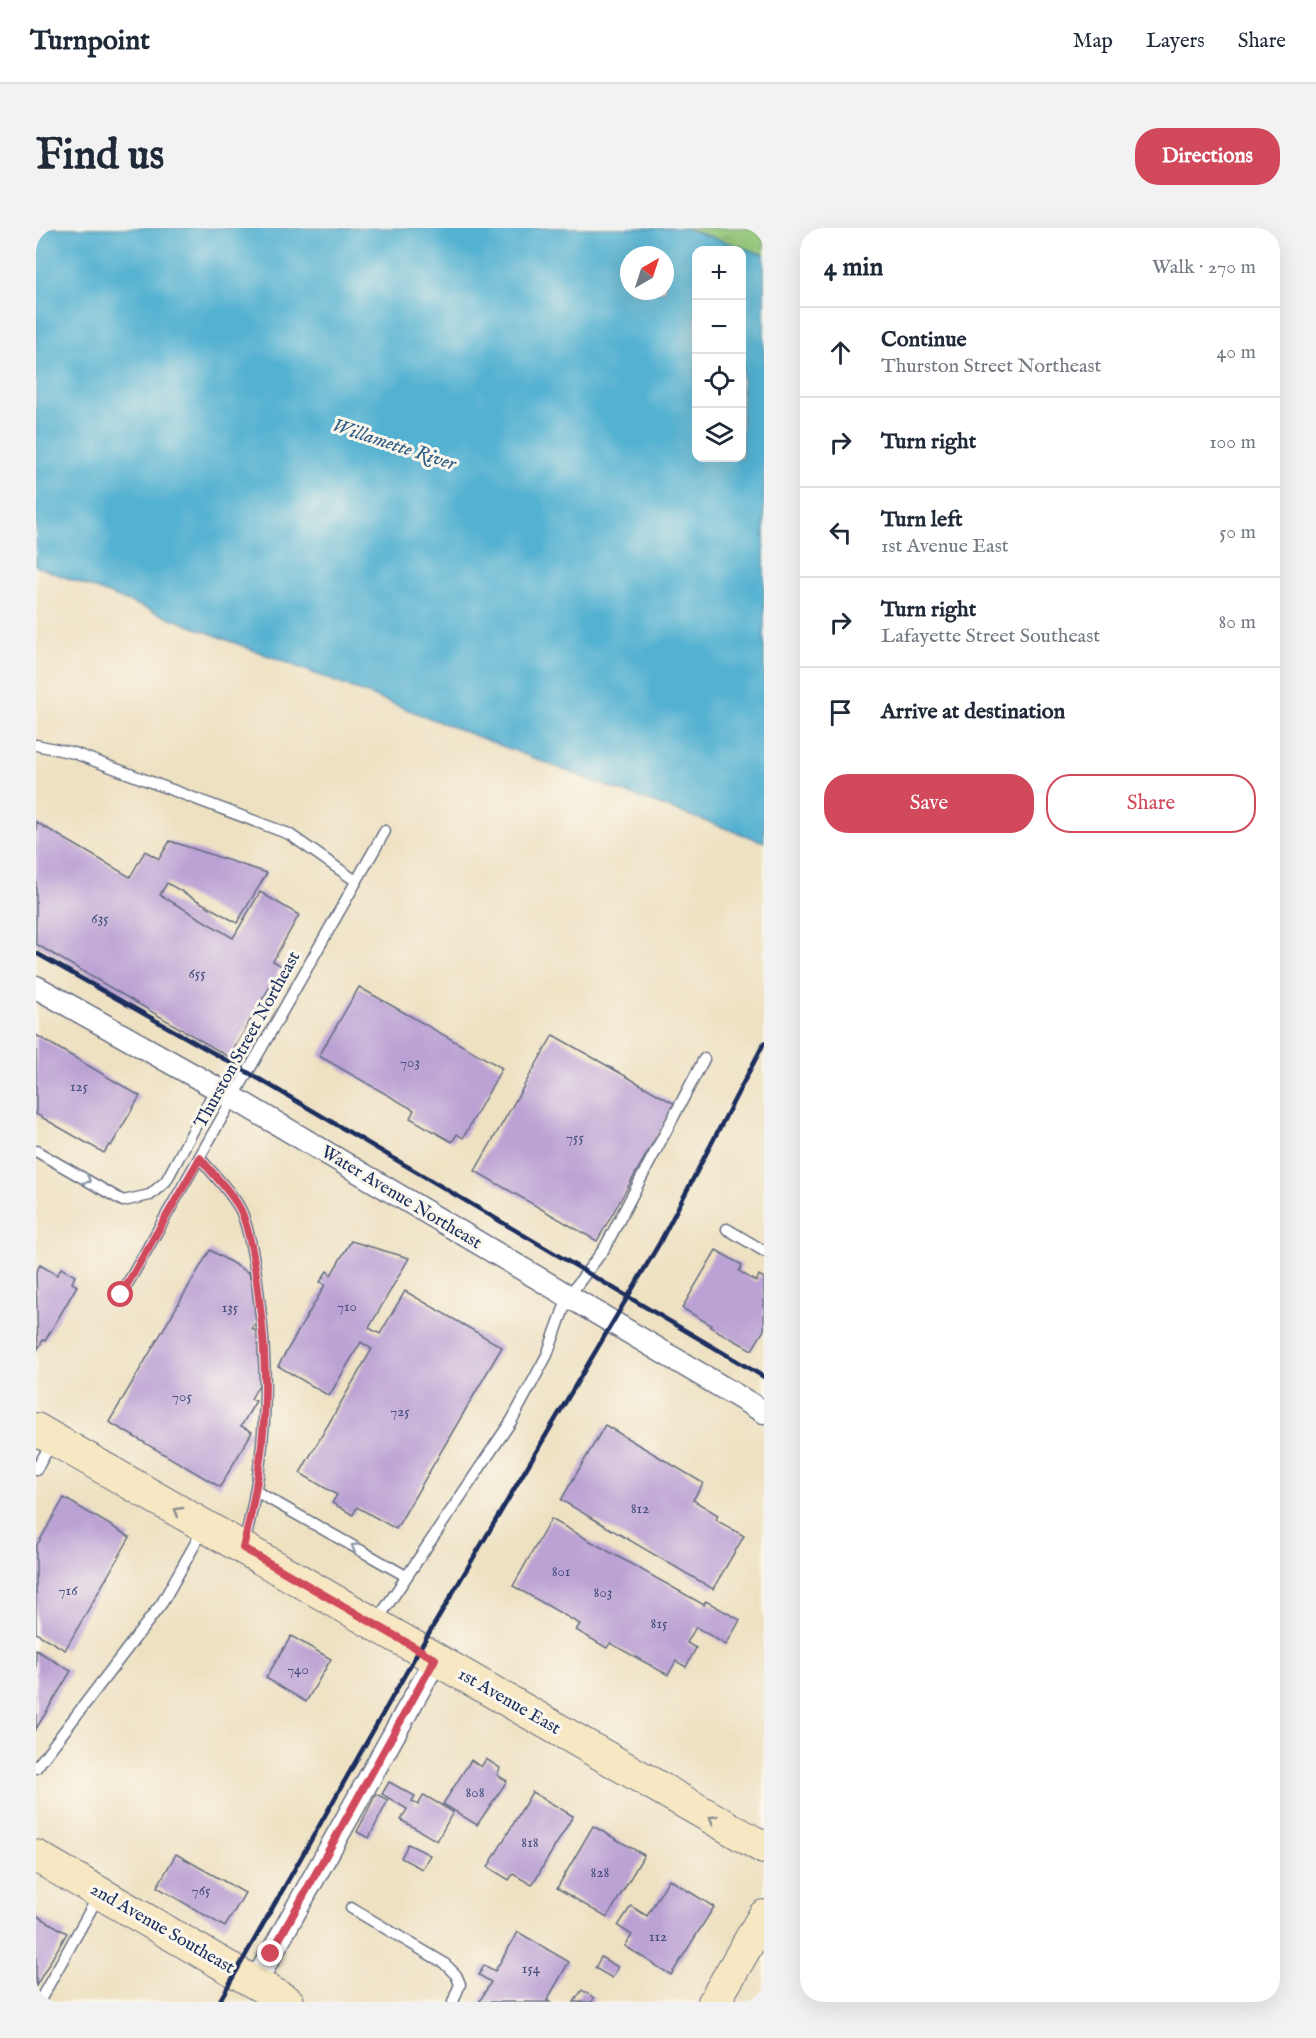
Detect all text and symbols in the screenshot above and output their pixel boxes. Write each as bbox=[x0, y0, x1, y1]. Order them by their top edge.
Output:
text: Turnpoint bbox=[30, 24, 150, 59]
text: Map bbox=[1073, 28, 1113, 55]
text: Layers bbox=[1146, 28, 1205, 55]
text: Share bbox=[1238, 28, 1286, 55]
button: Directions bbox=[1135, 128, 1280, 185]
text: Find us bbox=[36, 130, 164, 183]
north arrow bbox=[620, 246, 674, 300]
map controls bbox=[692, 246, 746, 462]
button: + bbox=[692, 246, 746, 300]
text: 4 min bbox=[824, 251, 883, 284]
text: Walk · 270 m bbox=[1152, 255, 1256, 280]
button: − bbox=[692, 300, 746, 354]
text: Continue bbox=[881, 326, 967, 354]
icon: ahead bbox=[824, 336, 857, 369]
text: 40 m bbox=[1217, 340, 1256, 365]
button: locate bbox=[692, 354, 746, 408]
text: Thurston Street Northeast bbox=[881, 354, 1101, 379]
button: layers bbox=[692, 408, 746, 462]
water label: Willamette River bbox=[329, 413, 460, 477]
icon: right bbox=[824, 426, 857, 459]
text: Turn right bbox=[881, 428, 976, 456]
text: 100 m bbox=[1209, 430, 1256, 455]
text: Turn left bbox=[881, 506, 963, 534]
icon: left bbox=[824, 516, 857, 549]
text: 50 m bbox=[1219, 520, 1256, 545]
text: 1st Avenue East bbox=[881, 534, 1009, 559]
text: Turn right bbox=[881, 596, 976, 624]
icon: right bbox=[824, 606, 857, 639]
text: 80 m bbox=[1219, 610, 1256, 635]
text: Lafayette Street Southeast bbox=[881, 624, 1100, 649]
icon: arrive bbox=[824, 696, 857, 729]
text: Arrive at destination bbox=[881, 698, 1065, 726]
button: Save bbox=[824, 774, 1034, 833]
button: Share bbox=[1046, 774, 1256, 833]
house number: 635 bbox=[91, 909, 109, 928]
street label: Thurston Street Northeast bbox=[190, 948, 306, 1132]
house number: 655 bbox=[188, 964, 206, 983]
house number: 703 bbox=[400, 1053, 420, 1072]
house number: 125 bbox=[70, 1077, 89, 1096]
house number: 755 bbox=[566, 1128, 585, 1147]
street label: Water Avenue Northeast bbox=[317, 1141, 485, 1255]
one-way arrow bbox=[81, 1173, 91, 1185]
route start bbox=[107, 1281, 133, 1307]
house number: 710 bbox=[337, 1297, 357, 1316]
house number: 135 bbox=[222, 1298, 239, 1317]
house number: 705 bbox=[172, 1387, 192, 1406]
house number: 725 bbox=[390, 1402, 410, 1421]
house number: 812 bbox=[631, 1499, 649, 1518]
one-way arrow bbox=[174, 1507, 184, 1518]
one-way arrow bbox=[351, 1543, 361, 1554]
house number: 801 bbox=[552, 1562, 570, 1581]
house number: 716 bbox=[59, 1581, 78, 1600]
house number: 803 bbox=[594, 1583, 612, 1602]
house number: 815 bbox=[651, 1614, 668, 1633]
house number: 740 bbox=[287, 1660, 309, 1679]
street label: 1st Avenue East bbox=[454, 1663, 564, 1741]
house number: 808 bbox=[465, 1783, 485, 1802]
one-way arrow bbox=[709, 1815, 719, 1826]
house number: 818 bbox=[521, 1833, 539, 1852]
house number: 828 bbox=[591, 1863, 610, 1882]
street label: 2nd Avenue Southeast bbox=[86, 1878, 238, 1980]
house number: 765 bbox=[192, 1881, 211, 1900]
house number: 112 bbox=[649, 1927, 667, 1946]
route end bbox=[257, 1940, 283, 1966]
house number: 154 bbox=[522, 1959, 541, 1978]

